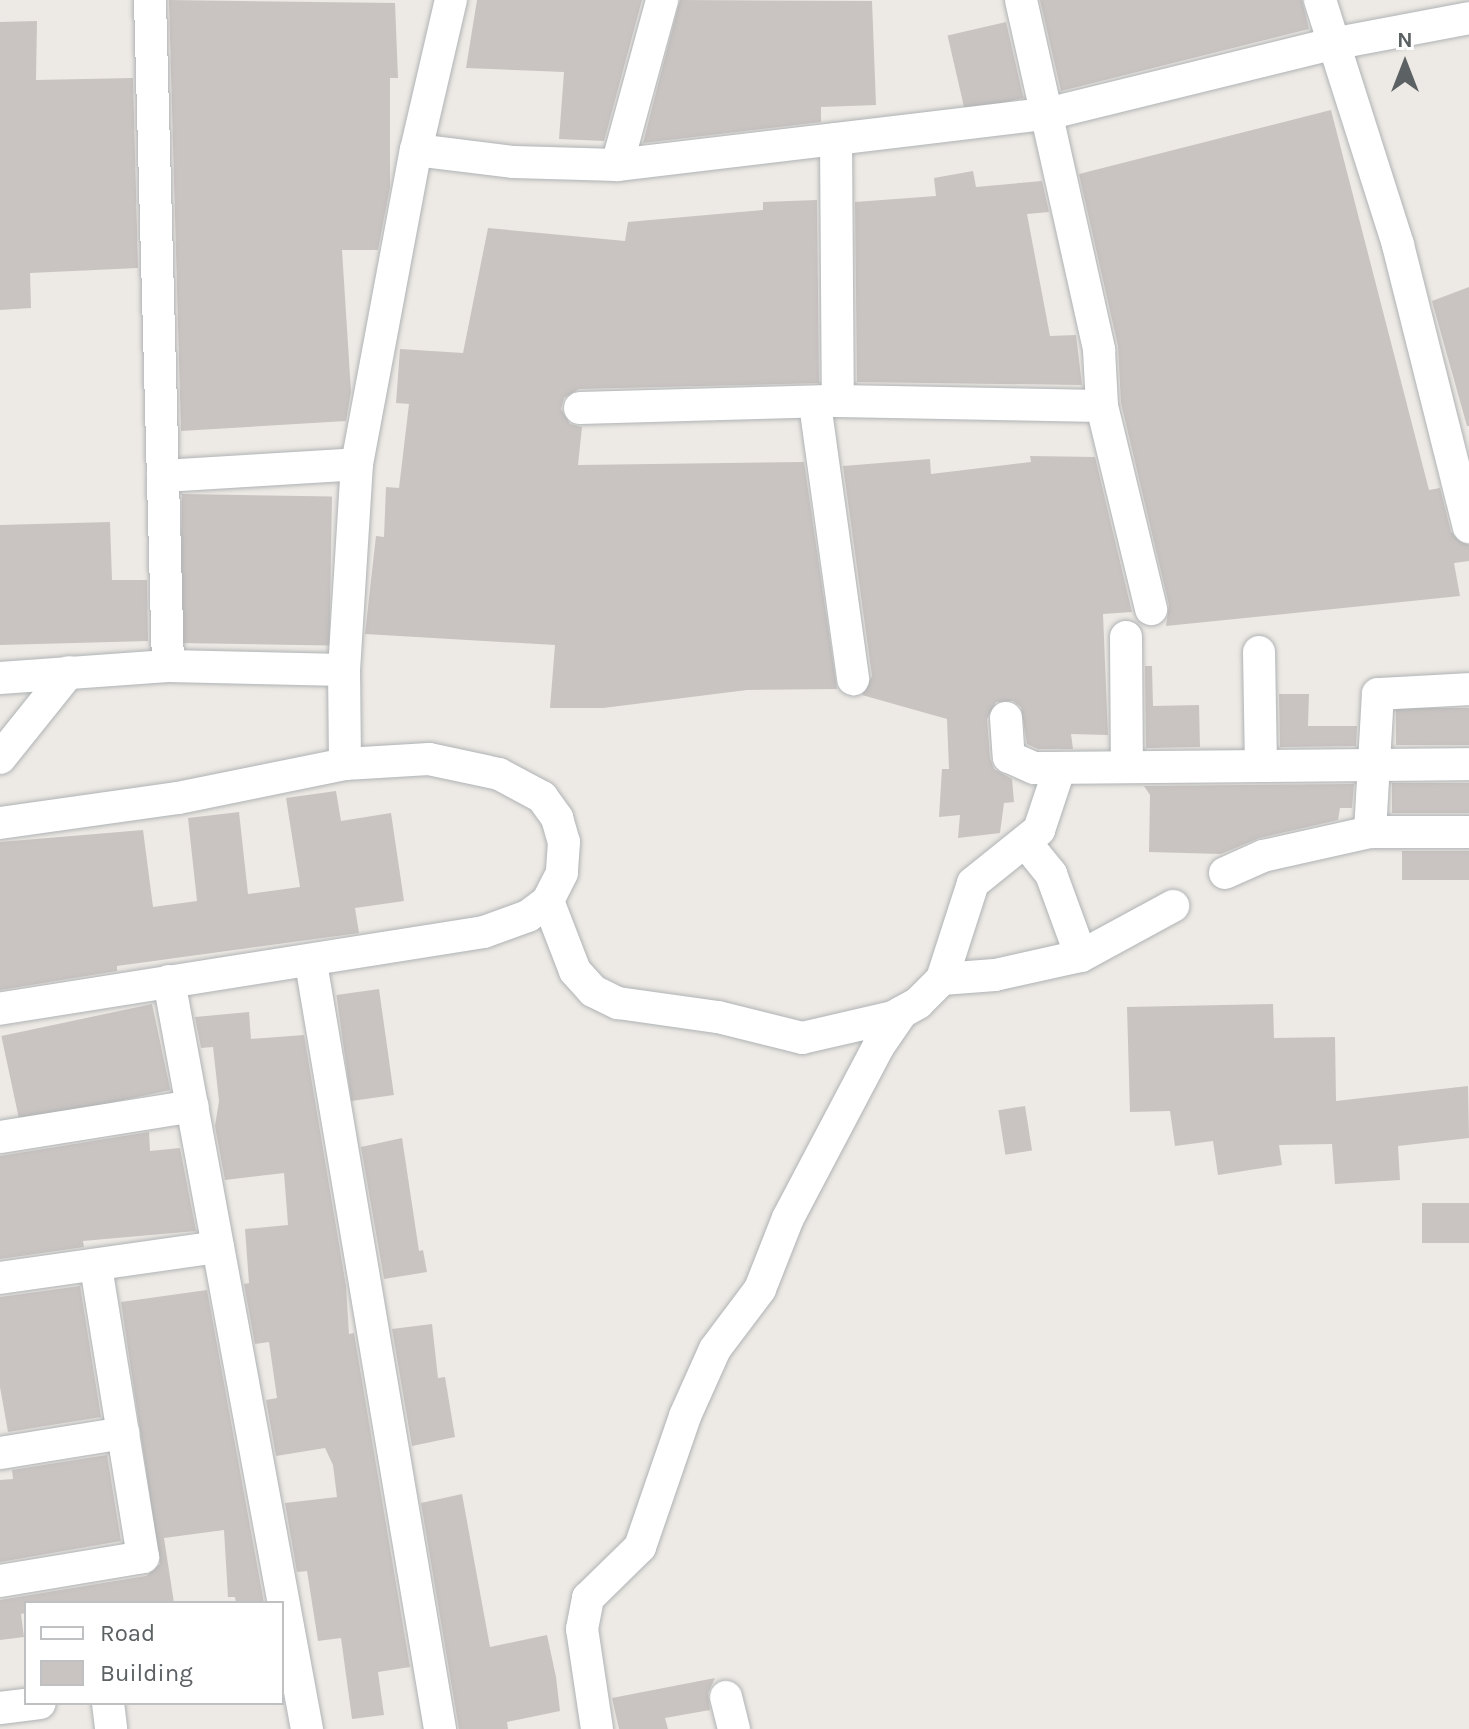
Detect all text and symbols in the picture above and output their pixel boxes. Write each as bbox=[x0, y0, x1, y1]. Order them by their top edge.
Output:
north arrow bbox=[1365, 24, 1445, 104]
text: N bbox=[1397, 27, 1413, 53]
legend bbox=[24, 1601, 284, 1705]
text: Road bbox=[100, 1619, 155, 1647]
text: Building bbox=[100, 1659, 193, 1687]

